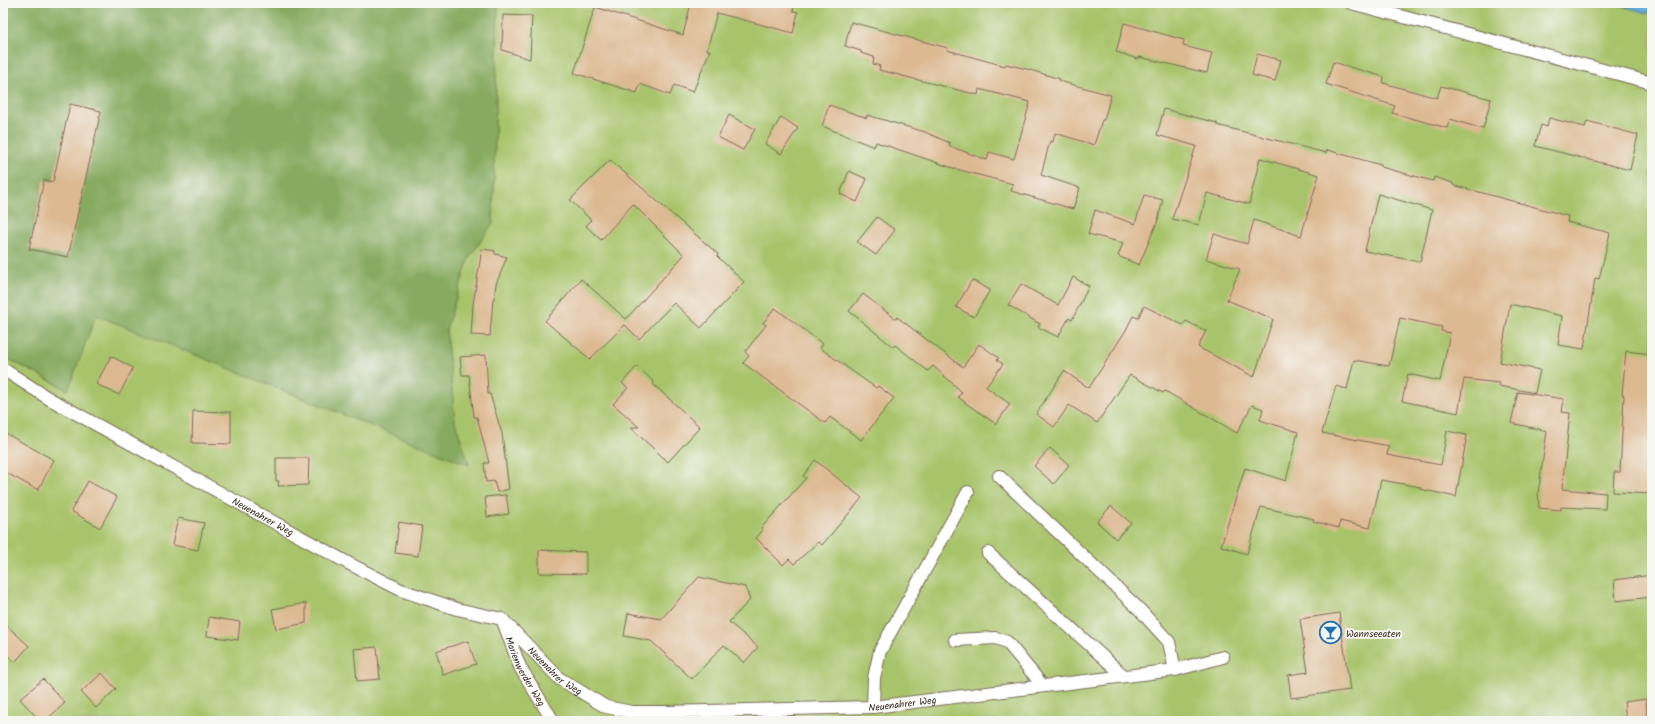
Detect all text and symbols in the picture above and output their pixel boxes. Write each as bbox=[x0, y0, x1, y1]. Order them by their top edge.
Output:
street label: Neuenahrer Weg bbox=[229, 494, 297, 541]
bar icon: Wannseeaten bbox=[1318, 620, 1344, 646]
place label: Wannseeaten bbox=[1346, 626, 1401, 642]
street label: Marienwerder Weg bbox=[500, 634, 549, 710]
street label: Neuenahrer Weg bbox=[524, 643, 585, 700]
street label: Neuenahrer Weg bbox=[868, 692, 938, 716]

